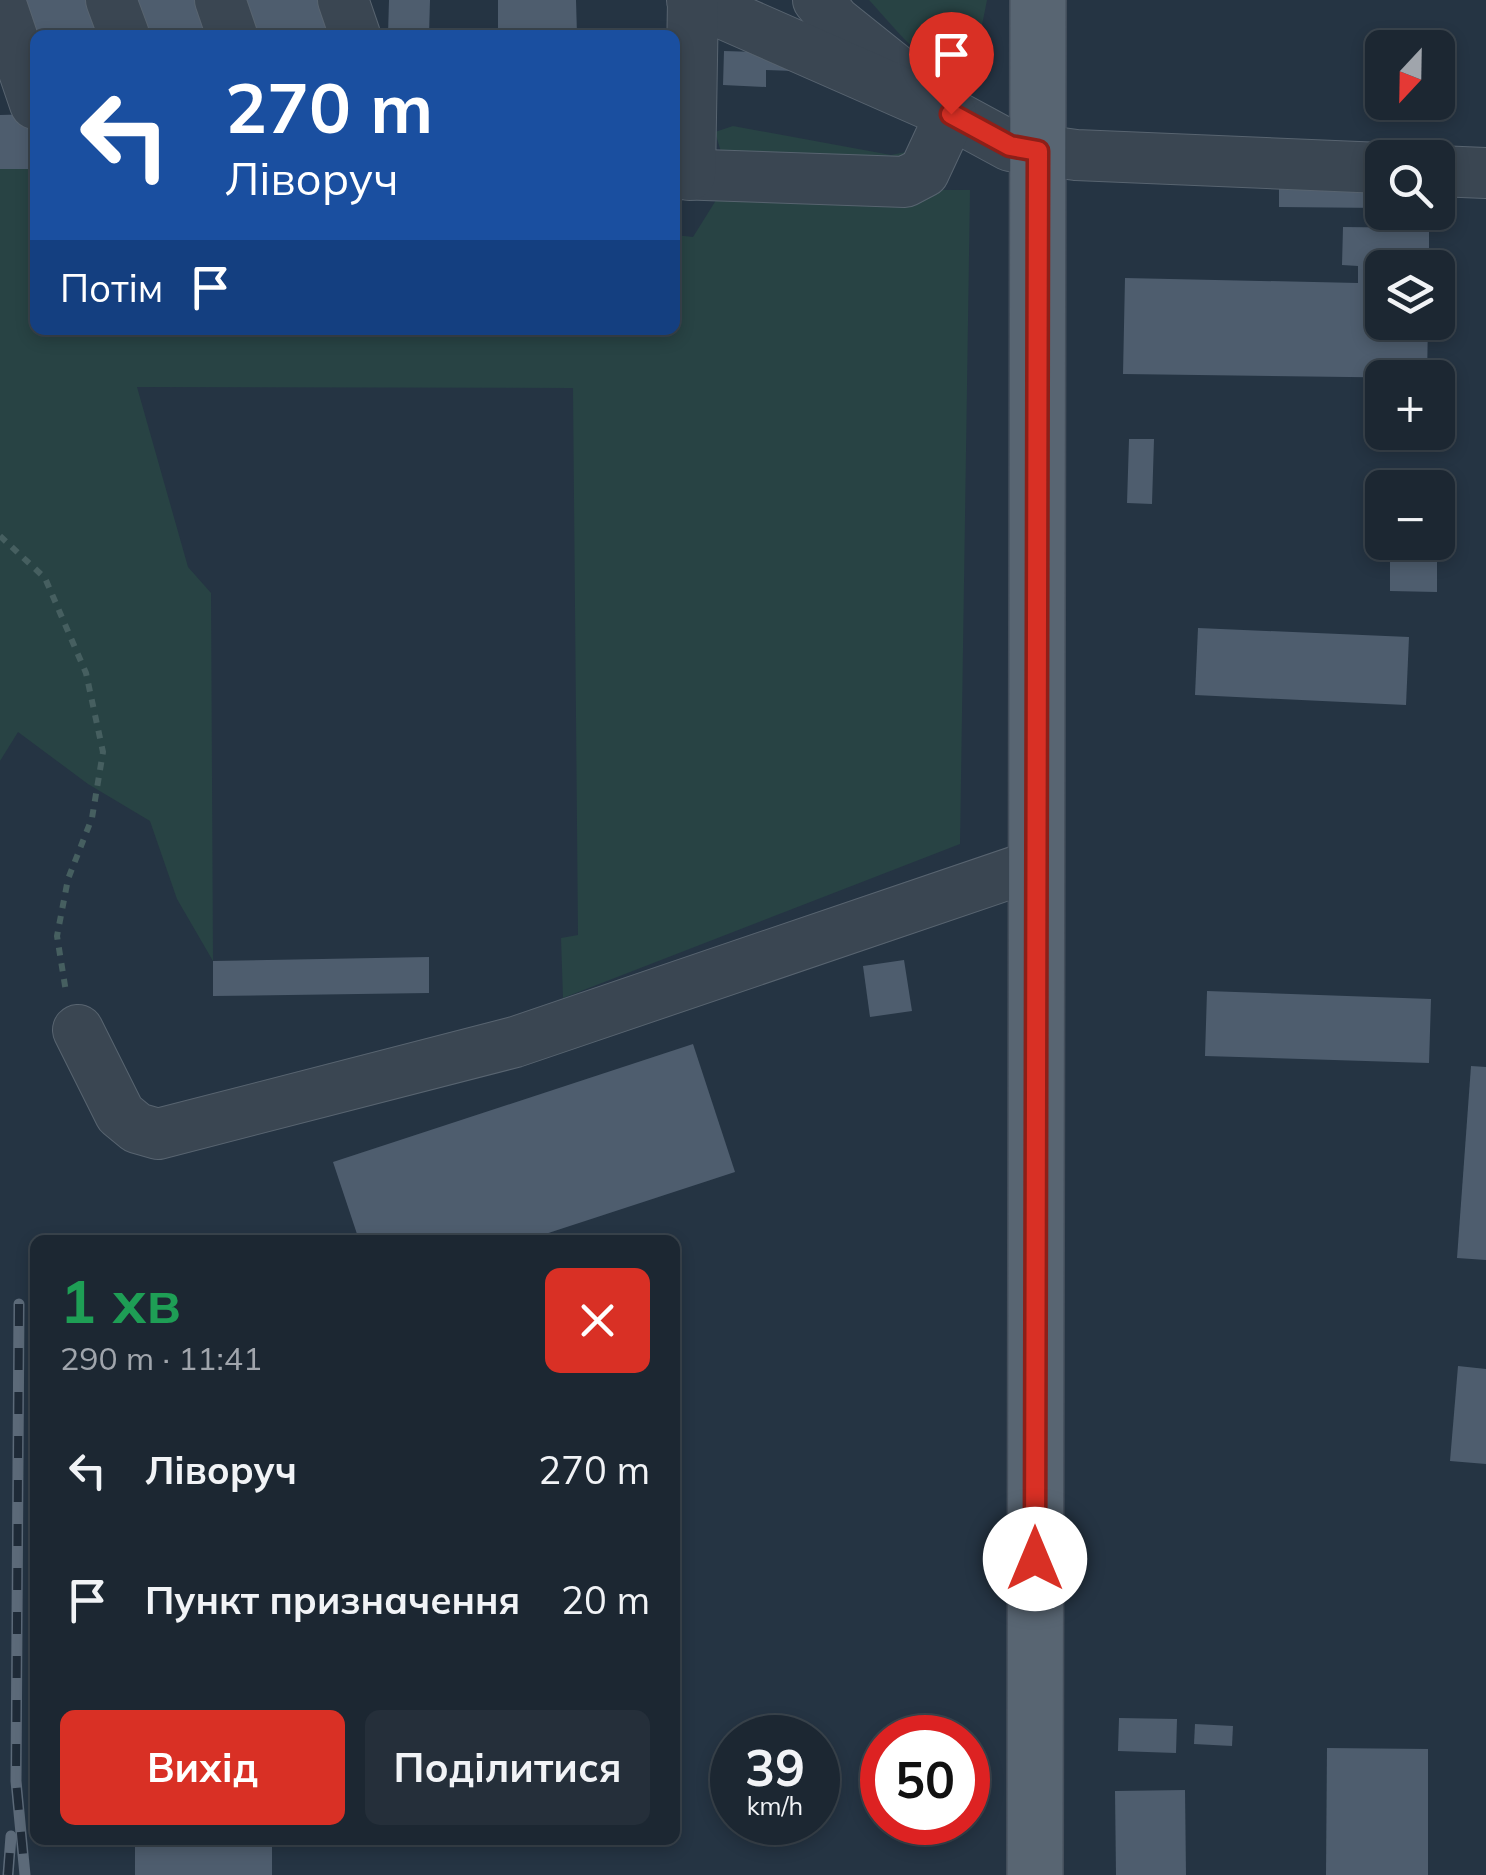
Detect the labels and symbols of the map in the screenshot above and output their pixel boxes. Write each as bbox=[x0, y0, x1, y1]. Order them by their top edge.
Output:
pin bbox=[909, 12, 994, 115]
north arrow bbox=[1365, 30, 1455, 120]
position arrow bbox=[983, 1507, 1087, 1611]
speed limit sign: 50 bbox=[860, 1715, 990, 1845]

